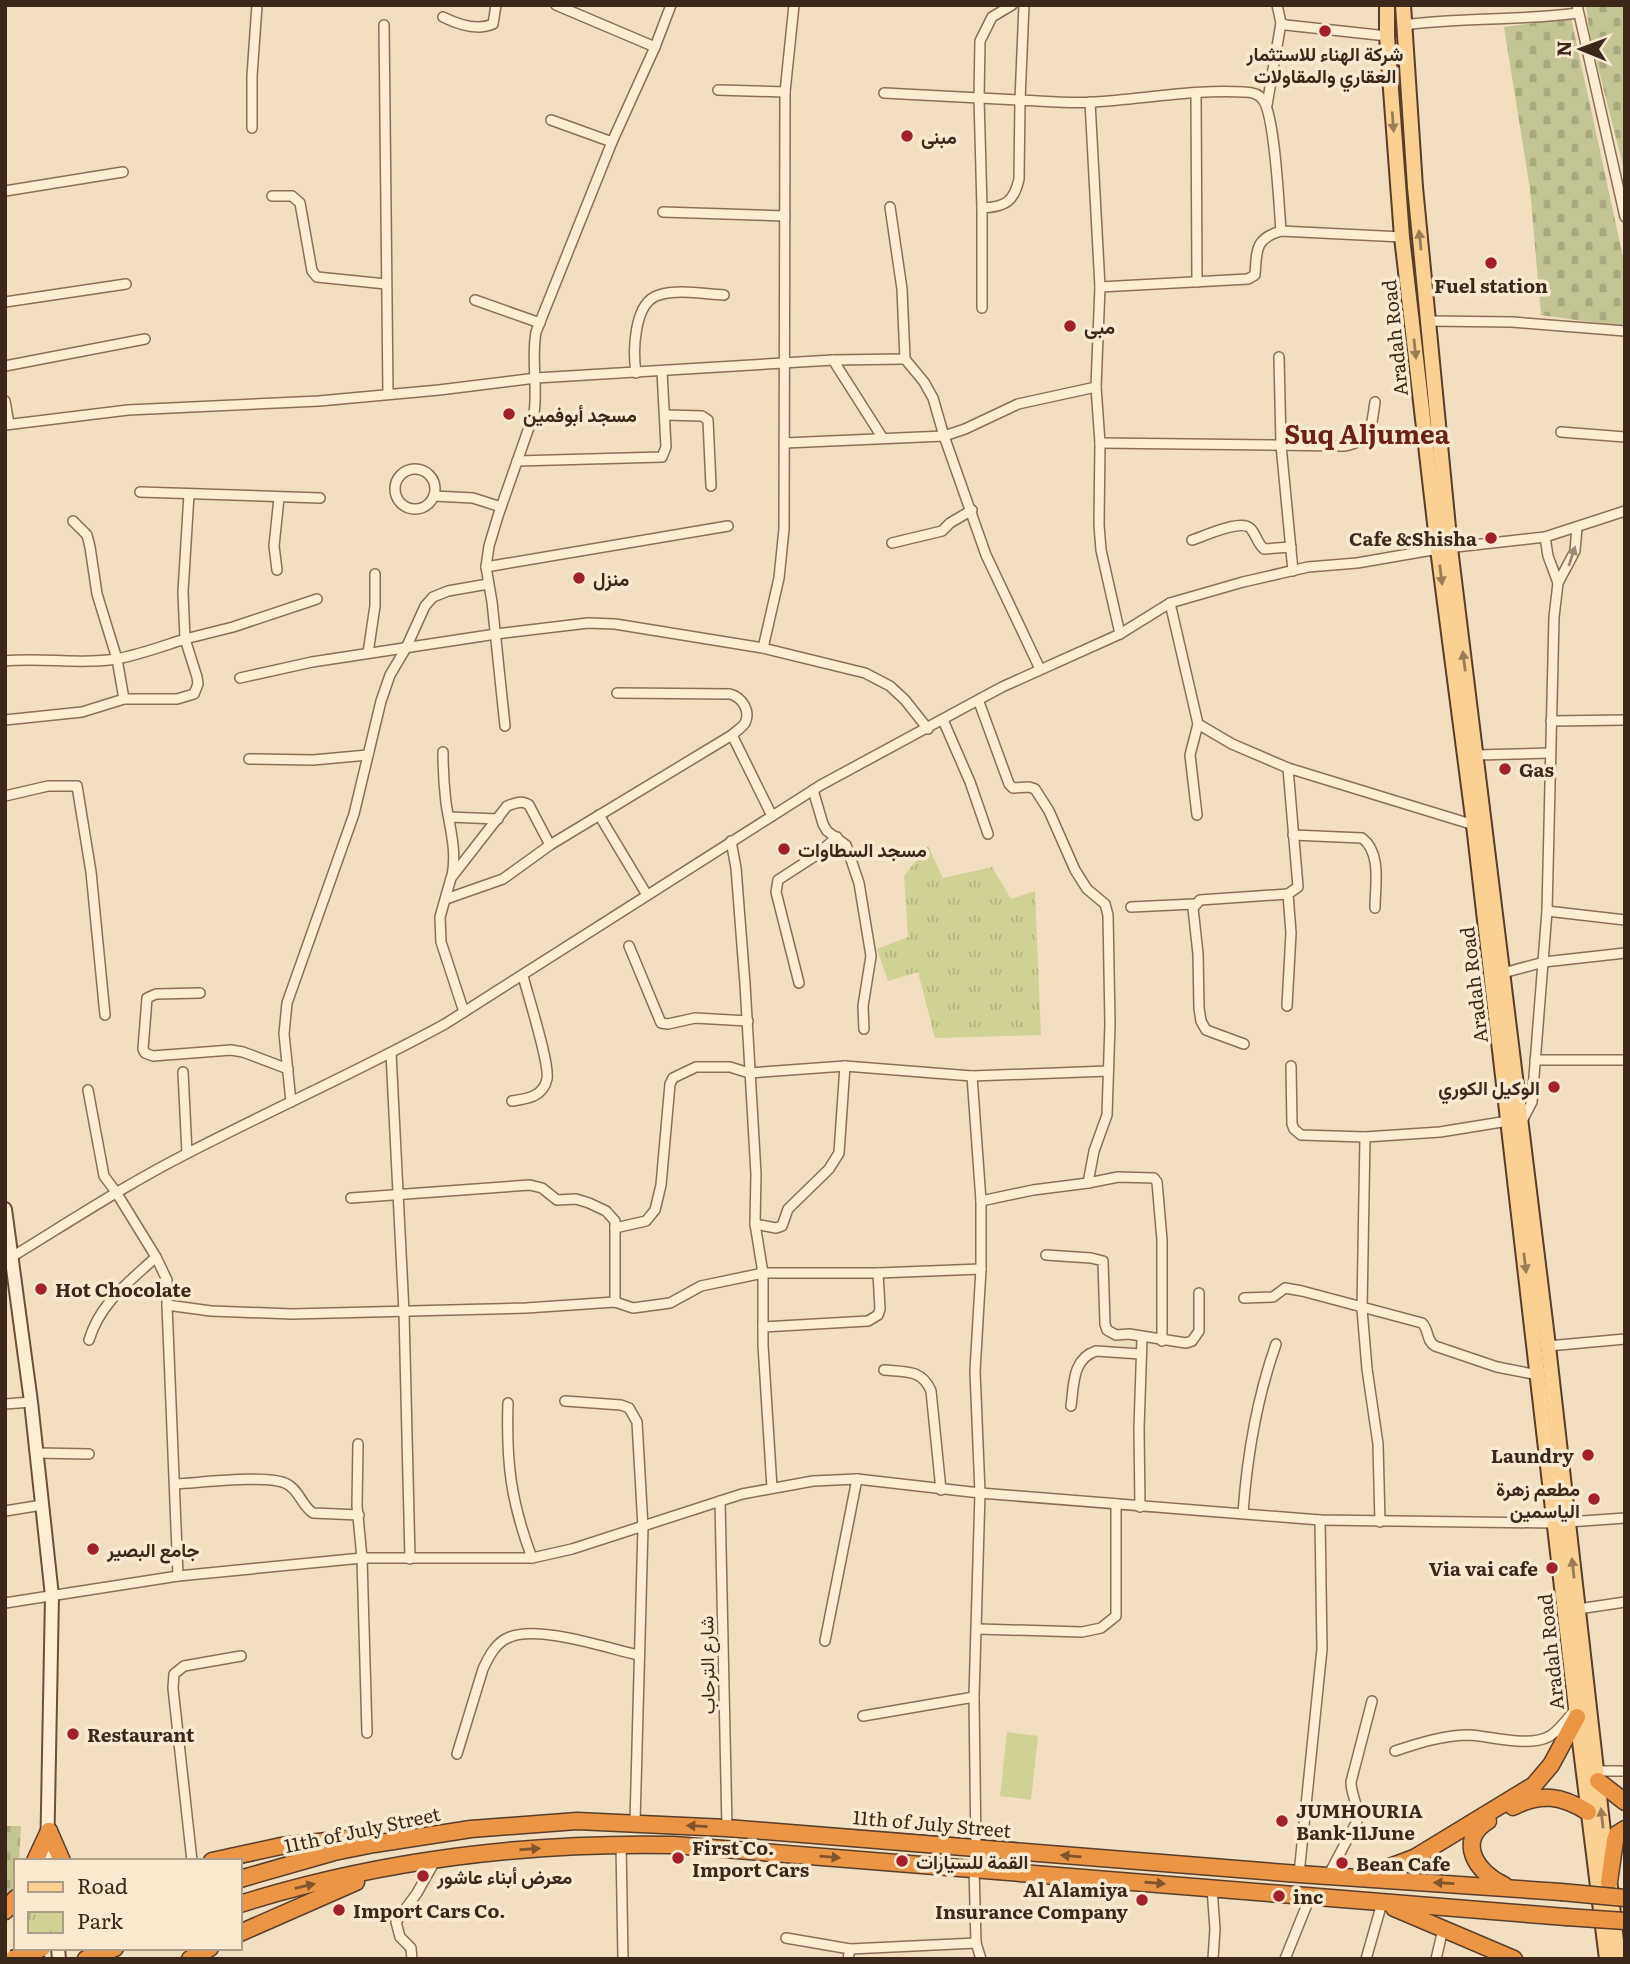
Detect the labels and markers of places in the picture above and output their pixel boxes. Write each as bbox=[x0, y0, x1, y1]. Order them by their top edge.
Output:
marker: شركة الهناء للاستثمار العقاري والمقاولات bbox=[1317, 23, 1333, 39]
place label: شركة الهناء للاستثمار العقاري والمقاولات bbox=[1246, 39, 1403, 93]
place label: مبنى bbox=[921, 122, 957, 150]
marker: مبنى bbox=[899, 128, 915, 144]
marker: Fuel station bbox=[1483, 255, 1499, 271]
place label: Fuel station bbox=[1434, 271, 1548, 299]
place label: مبى bbox=[1084, 312, 1115, 340]
marker: مبى bbox=[1062, 318, 1078, 334]
place label: مسجد أبوفمين bbox=[523, 400, 637, 428]
marker: مسجد أبوفمين bbox=[501, 406, 517, 422]
place label: Cafe &Shisha bbox=[1349, 524, 1477, 552]
marker: Cafe &Shisha bbox=[1483, 530, 1499, 546]
place label: منزل bbox=[593, 564, 629, 592]
marker: منزل bbox=[571, 570, 587, 586]
place label: Gas bbox=[1519, 755, 1554, 783]
marker: Gas bbox=[1497, 761, 1513, 777]
place label: مسجد السطاوات bbox=[798, 835, 927, 863]
marker: مسجد السطاوات bbox=[776, 841, 792, 857]
place label: الوكيل الكوري bbox=[1438, 1073, 1540, 1105]
marker: الوكيل الكوري bbox=[1546, 1079, 1562, 1095]
place label: Hot Chocolate bbox=[55, 1275, 191, 1303]
marker: Hot Chocolate bbox=[33, 1281, 49, 1297]
place label: Laundry bbox=[1491, 1441, 1574, 1469]
marker: Laundry bbox=[1580, 1447, 1596, 1463]
place label: مطعم زهرة الياسمين bbox=[1496, 1474, 1580, 1524]
marker: مطعم زهرة الياسمين bbox=[1586, 1491, 1602, 1507]
place label: جامع البصير bbox=[106, 1535, 200, 1564]
marker: جامع البصير bbox=[85, 1541, 101, 1557]
place label: Via vai cafe bbox=[1429, 1554, 1538, 1582]
marker: Via vai cafe bbox=[1544, 1560, 1560, 1576]
place label: Restaurant bbox=[87, 1720, 195, 1748]
marker: Restaurant bbox=[65, 1726, 81, 1742]
place label: JUMHOURIA Bank-11June bbox=[1296, 1796, 1423, 1846]
marker: JUMHOURIA Bank-11June bbox=[1274, 1813, 1290, 1829]
place label: First Co. Import Cars bbox=[692, 1833, 809, 1883]
place label: القمة للسيارات bbox=[916, 1847, 1028, 1875]
place label: Bean Cafe bbox=[1356, 1849, 1451, 1877]
marker: First Co. Import Cars bbox=[670, 1850, 686, 1866]
marker: القمة للسيارات bbox=[894, 1853, 910, 1869]
marker: Bean Cafe bbox=[1334, 1855, 1350, 1871]
place label: معرض أبناء عاشور bbox=[436, 1862, 572, 1890]
marker: معرض أبناء عاشور bbox=[415, 1868, 431, 1884]
place label: Al Alamiya Insurance Company bbox=[935, 1875, 1128, 1925]
place label: inc bbox=[1293, 1882, 1323, 1910]
marker: inc bbox=[1271, 1888, 1287, 1904]
marker: Al Alamiya Insurance Company bbox=[1134, 1892, 1150, 1908]
place label: Import Cars Co. bbox=[353, 1896, 505, 1924]
marker: Import Cars Co. bbox=[331, 1902, 347, 1918]

